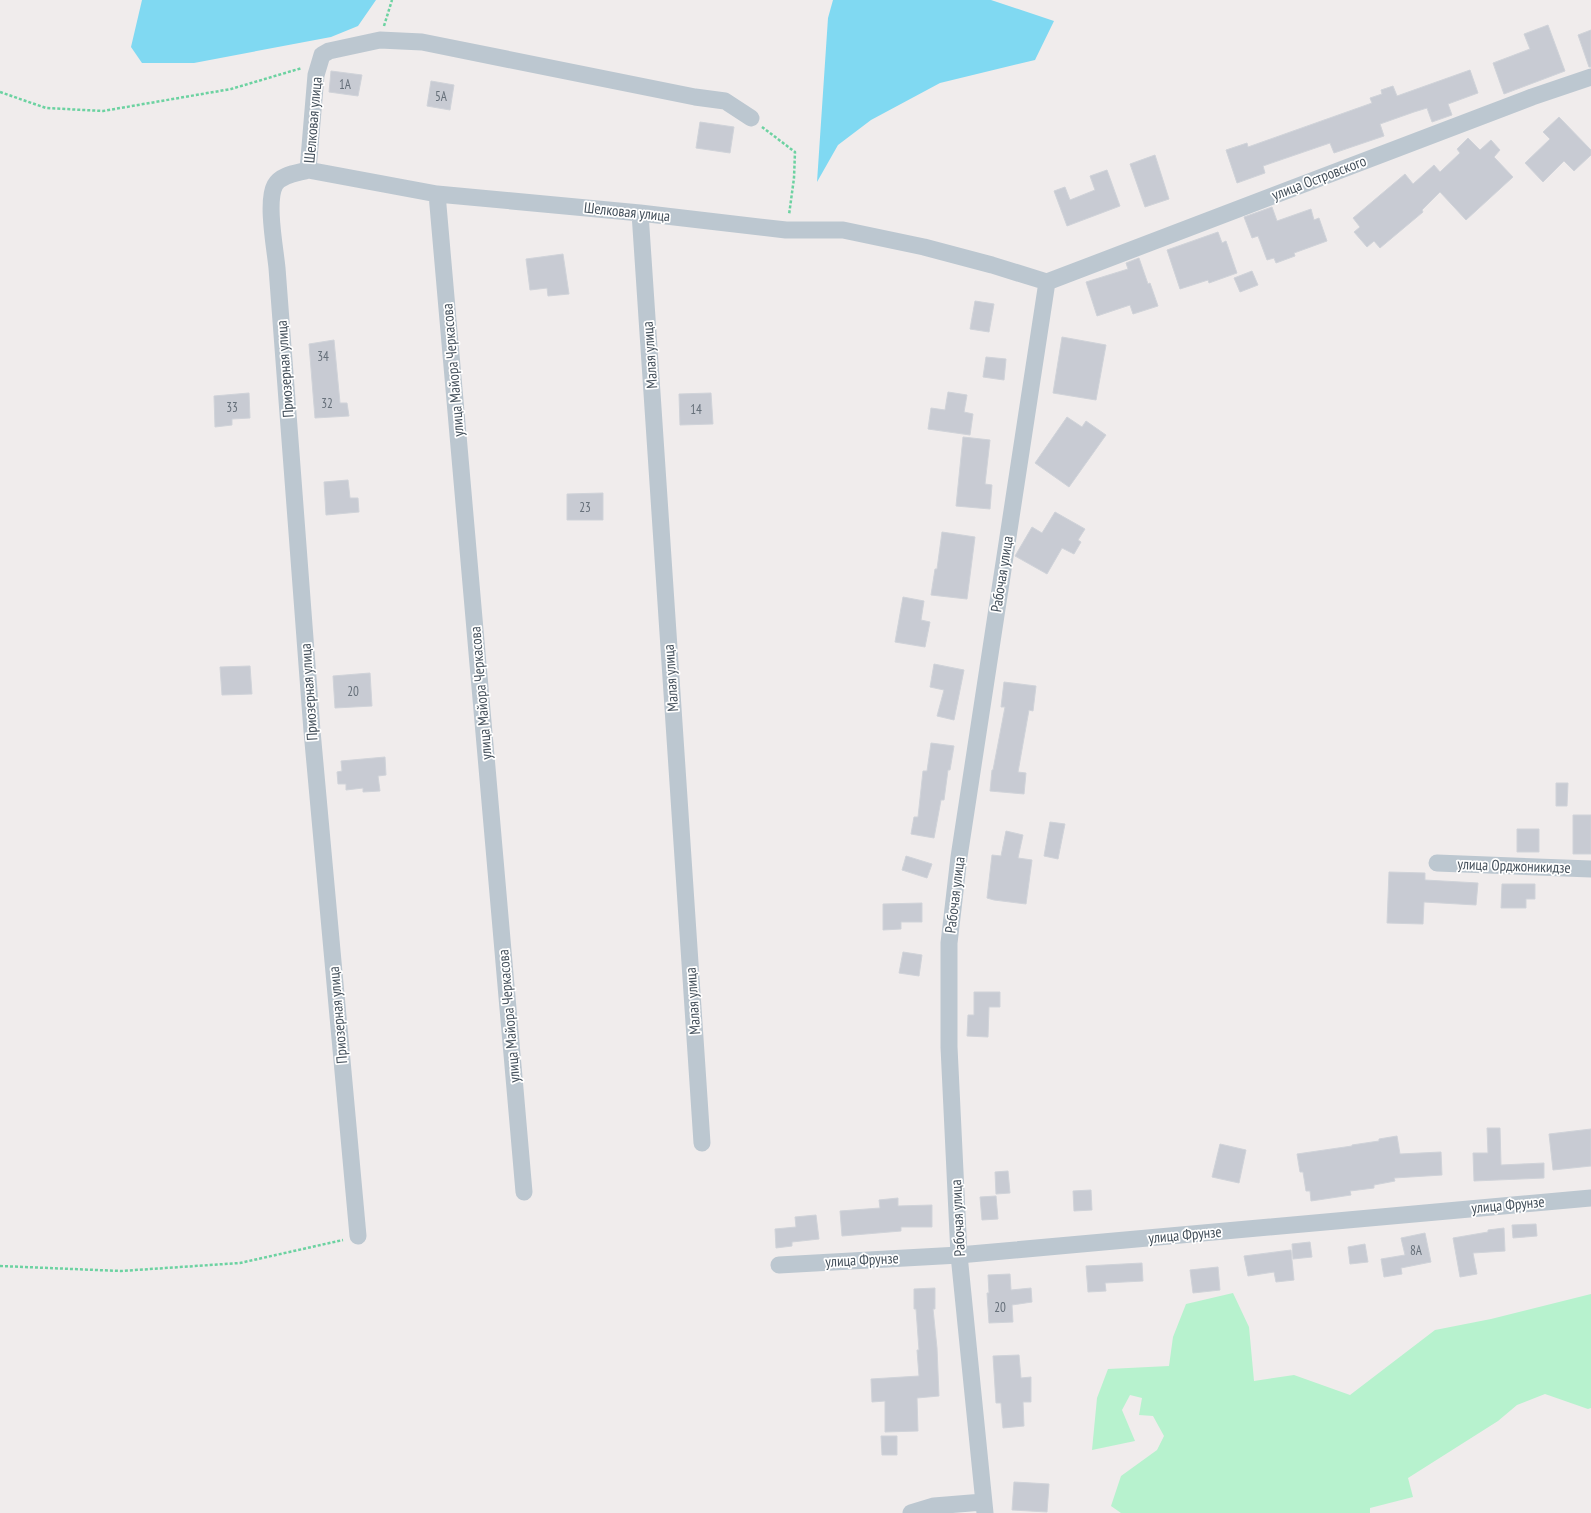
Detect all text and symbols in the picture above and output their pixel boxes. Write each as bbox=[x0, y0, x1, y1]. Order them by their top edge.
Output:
street label: Шелковая улица bbox=[299, 76, 326, 164]
house number: 1А bbox=[339, 76, 352, 93]
house number: 5А bbox=[435, 88, 448, 105]
street label: улица Островского bbox=[1269, 151, 1369, 204]
street label: Шелковая улица bbox=[583, 198, 671, 225]
street label: улица Майора Черкасова bbox=[437, 303, 468, 437]
street label: Приозерная улица bbox=[272, 320, 297, 418]
street label: Малая улица bbox=[638, 321, 661, 389]
house number: 34 bbox=[317, 348, 329, 365]
house number: 32 bbox=[321, 395, 333, 412]
house number: 33 bbox=[226, 399, 238, 416]
house number: 14 bbox=[690, 401, 702, 418]
house number: 23 bbox=[579, 499, 591, 516]
street label: Рабочая улица bbox=[986, 534, 1017, 613]
street label: улица Майора Черкасова bbox=[465, 626, 496, 760]
street label: Приозерная улица bbox=[296, 643, 321, 741]
street label: Малая улица bbox=[659, 644, 682, 712]
house number: 20 bbox=[347, 683, 359, 700]
street label: улица Орджоникидзе bbox=[1457, 854, 1571, 877]
street label: Рабочая улица bbox=[940, 856, 969, 934]
street label: улица Майора Черкасова bbox=[493, 949, 524, 1083]
street label: Приозерная улица bbox=[324, 966, 351, 1065]
street label: Малая улица bbox=[681, 967, 704, 1035]
street label: Рабочая улица bbox=[946, 1179, 969, 1257]
street label: улица Фрунзе bbox=[1471, 1192, 1545, 1217]
street label: улица Фрунзе bbox=[1148, 1222, 1222, 1247]
house number: 8А bbox=[1410, 1242, 1423, 1259]
street label: улица Фрунзе bbox=[825, 1248, 899, 1271]
house number: 20 bbox=[994, 1299, 1006, 1316]

